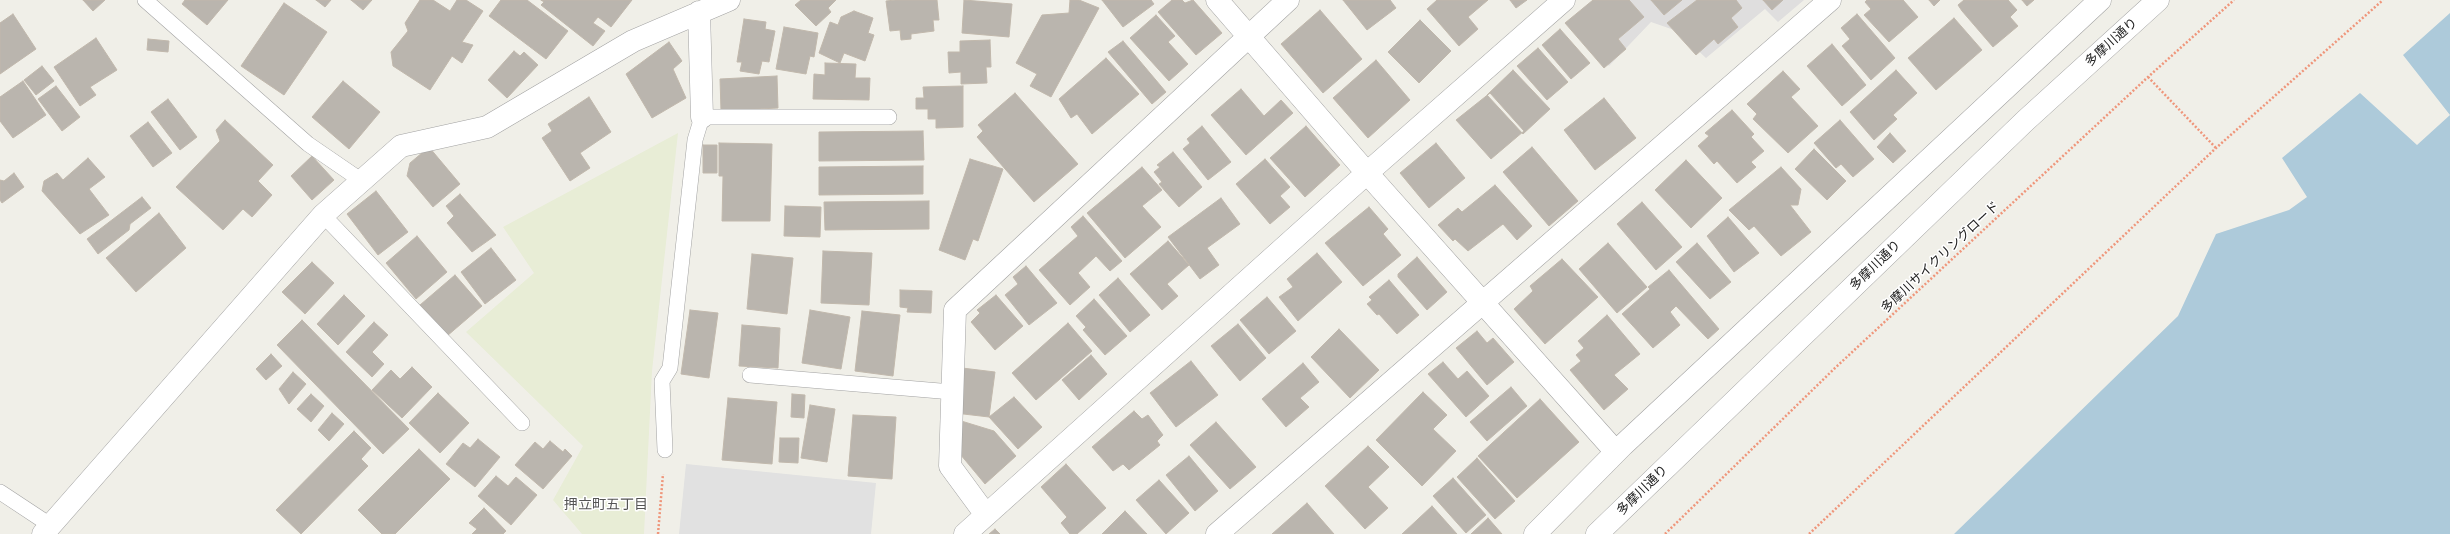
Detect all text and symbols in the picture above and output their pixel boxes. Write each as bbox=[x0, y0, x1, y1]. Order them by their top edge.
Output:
street label: 多摩川通り bbox=[2082, 14, 2140, 70]
street label: 多摩川サイクリングロード bbox=[1878, 198, 2002, 316]
street label: 多摩川通り bbox=[1846, 237, 1904, 293]
street label: 多摩川通り bbox=[1613, 462, 1671, 518]
district label: 押立町五丁目 bbox=[564, 496, 648, 512]

